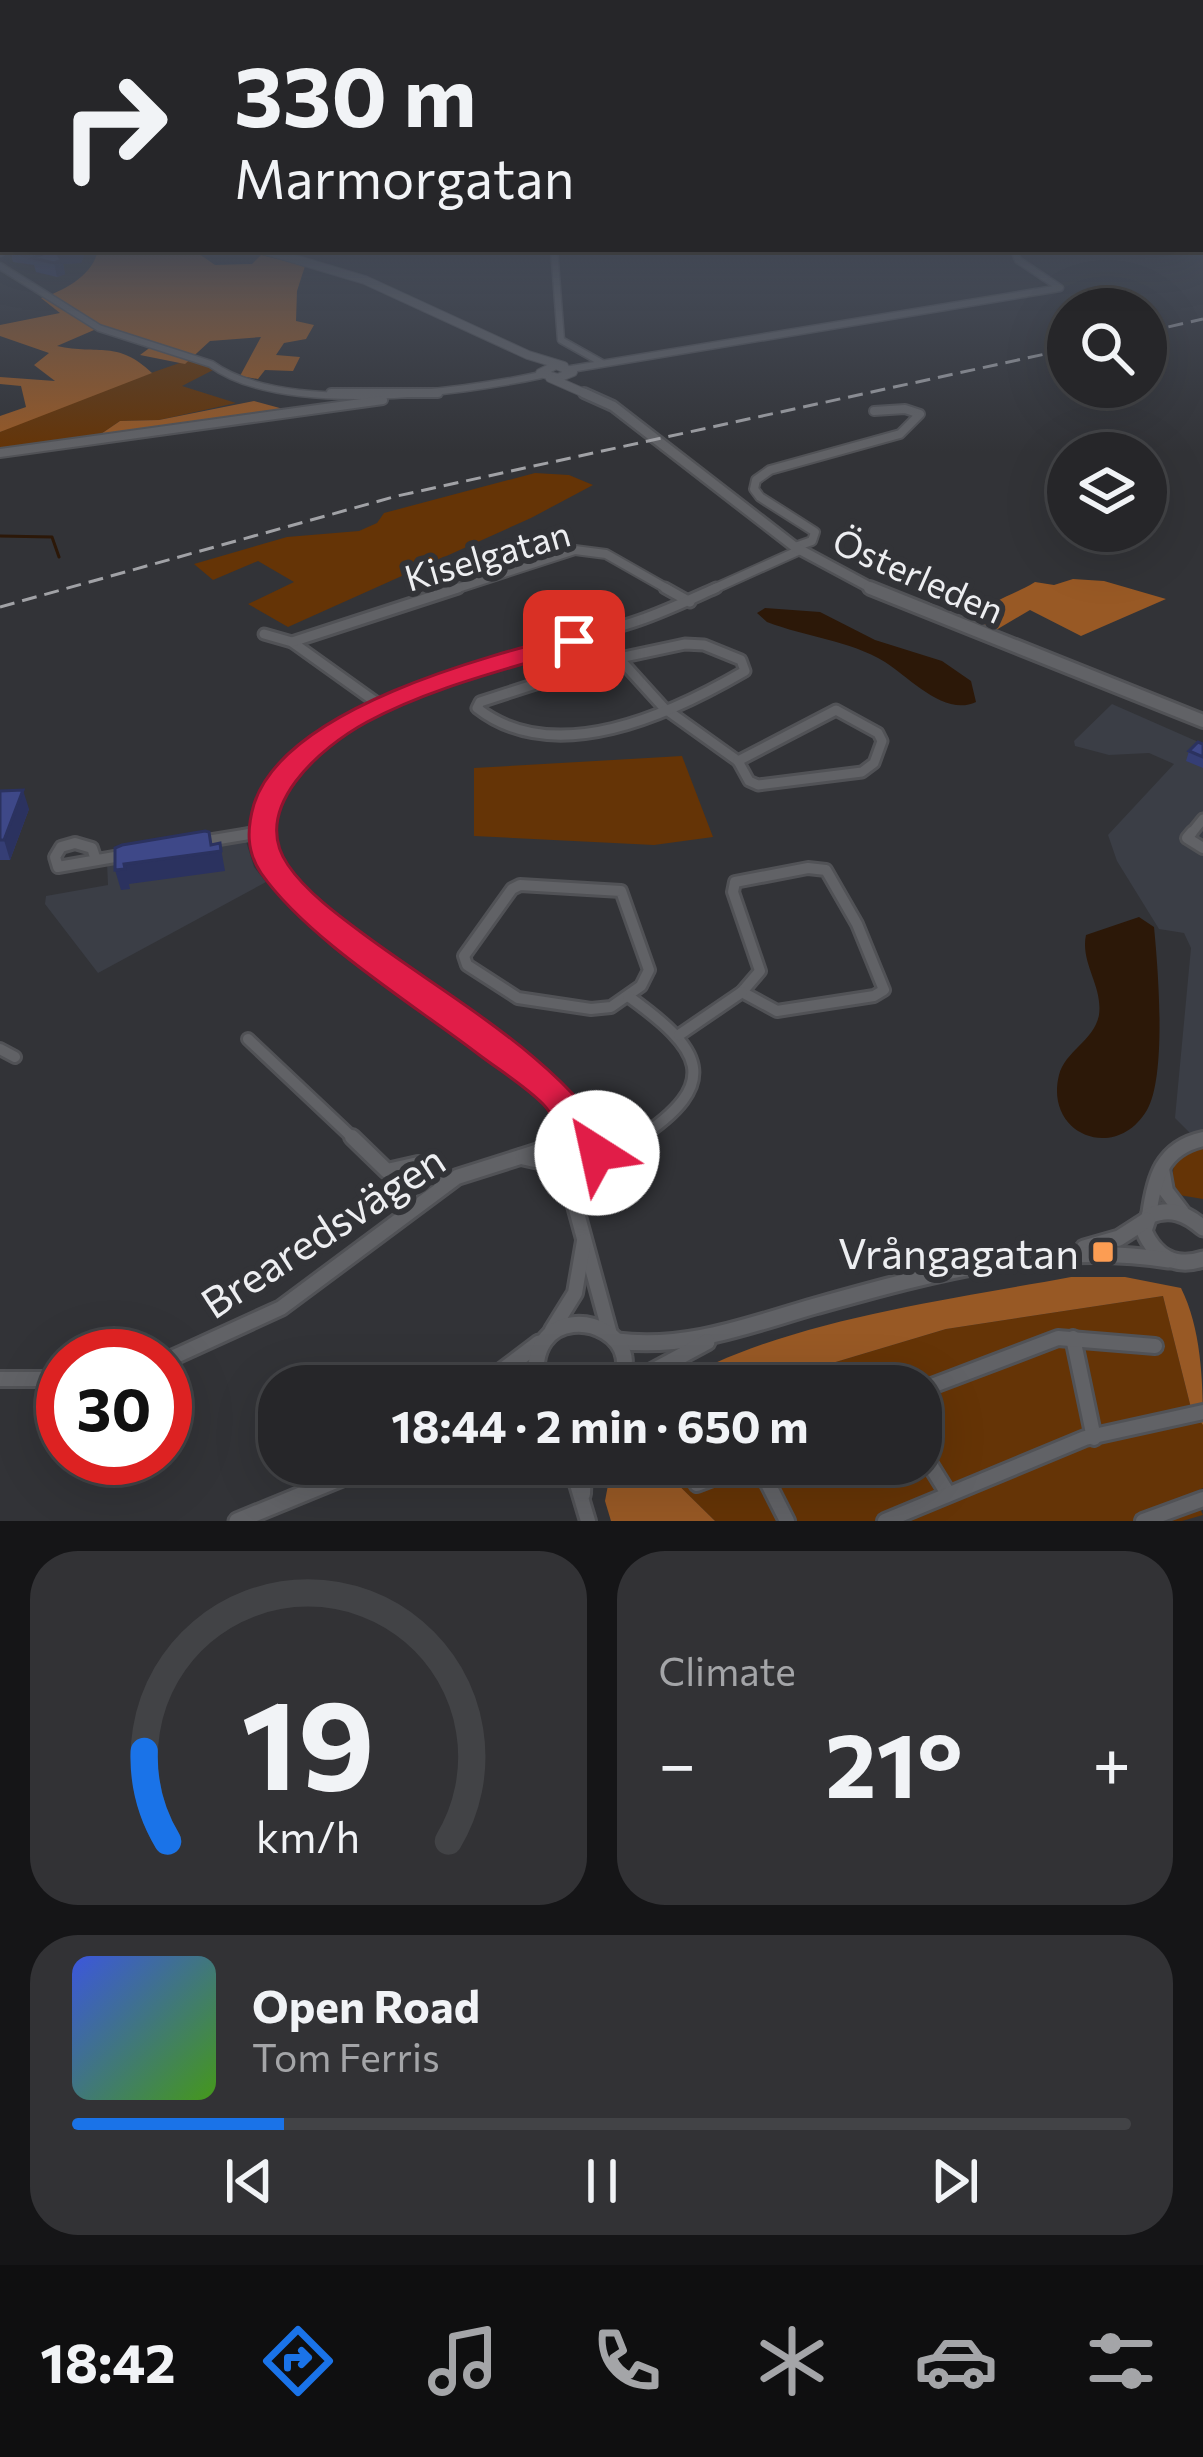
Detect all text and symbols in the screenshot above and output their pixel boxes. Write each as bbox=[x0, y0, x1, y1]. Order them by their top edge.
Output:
text: 330 m bbox=[234, 42, 477, 144]
icon: right bbox=[36, 48, 192, 204]
text: Marmorgatan bbox=[234, 144, 574, 210]
map controls bbox=[1047, 288, 1167, 552]
button: search bbox=[1047, 288, 1167, 408]
button: layers bbox=[1047, 432, 1167, 552]
street label: Kiselgatan bbox=[399, 509, 575, 599]
street label: Österleden bbox=[827, 517, 1011, 631]
pin bbox=[523, 590, 625, 692]
icon: arrive bbox=[541, 608, 607, 674]
position arrow bbox=[534, 1090, 660, 1216]
street label: Brearedsvägen bbox=[190, 1132, 454, 1328]
place label: Vrångagatan bbox=[838, 1226, 1079, 1278]
marker: Vrångagatan bbox=[1090, 1239, 1116, 1265]
speed limit sign: 30 bbox=[36, 1329, 192, 1485]
text: 18:44 · 2 min · 650 m bbox=[391, 1397, 809, 1452]
text: Climate bbox=[659, 1646, 796, 1694]
text: 19 bbox=[242, 1663, 375, 1816]
text: 21° bbox=[825, 1706, 963, 1817]
text: − bbox=[659, 1721, 696, 1802]
text: + bbox=[1092, 1721, 1131, 1802]
text: km/h bbox=[256, 1809, 360, 1862]
text: Open Road bbox=[252, 1977, 480, 2032]
text: Tom Ferris bbox=[252, 2032, 440, 2080]
icon: previous bbox=[216, 2148, 282, 2214]
icon: pause bbox=[569, 2148, 635, 2214]
icon: next bbox=[922, 2148, 988, 2214]
icon: directions bbox=[256, 2319, 340, 2403]
icon: music bbox=[421, 2319, 505, 2403]
icon: phone bbox=[585, 2319, 669, 2403]
icon: climate bbox=[750, 2319, 834, 2403]
icon: car bbox=[914, 2319, 998, 2403]
icon: filters bbox=[1079, 2319, 1163, 2403]
text: 18:42 bbox=[40, 2328, 176, 2394]

